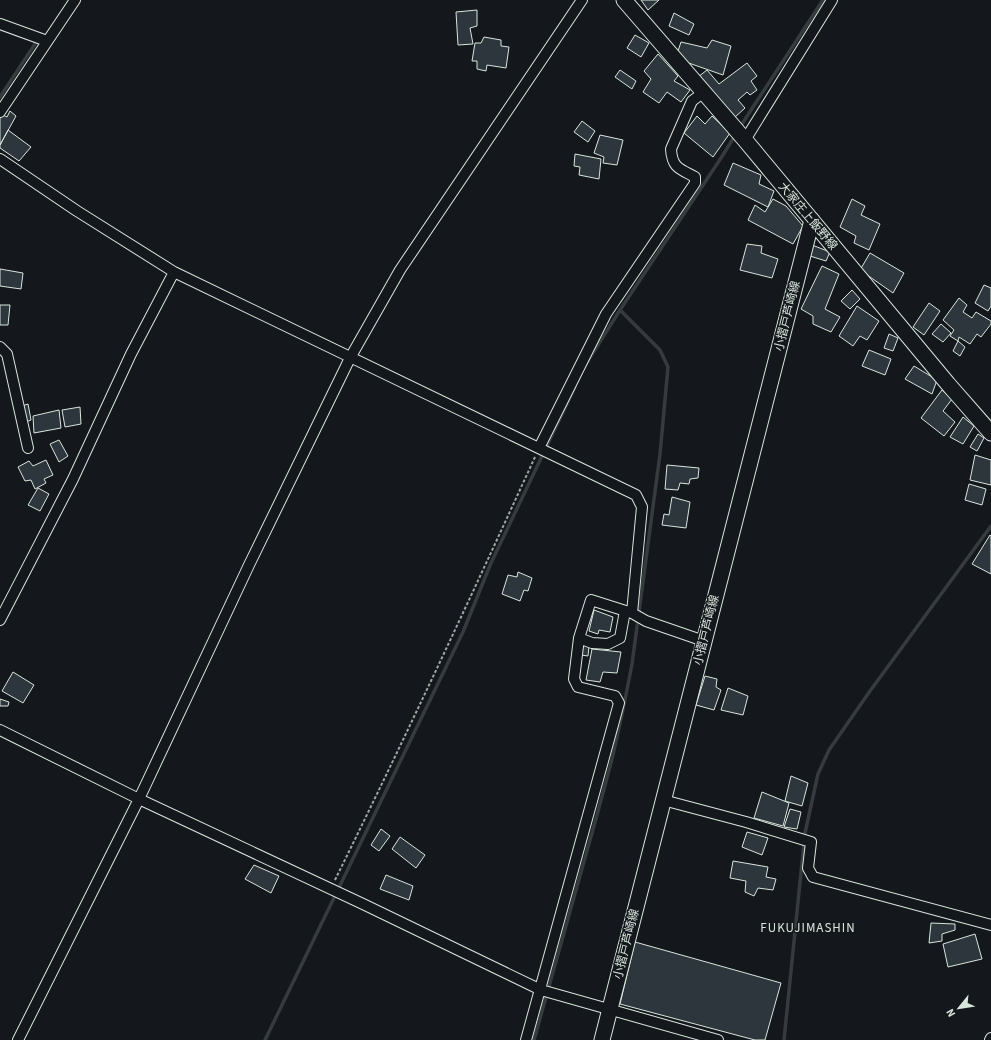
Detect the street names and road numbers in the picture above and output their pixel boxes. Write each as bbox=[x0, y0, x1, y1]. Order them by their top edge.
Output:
street label: 大家庄上飯野線 bbox=[774, 179, 841, 254]
street label: 小摺戸芦崎線 bbox=[771, 279, 804, 353]
street label: 小摺戸芦崎線 bbox=[690, 593, 723, 667]
street label: 小摺戸芦崎線 bbox=[610, 907, 643, 981]

